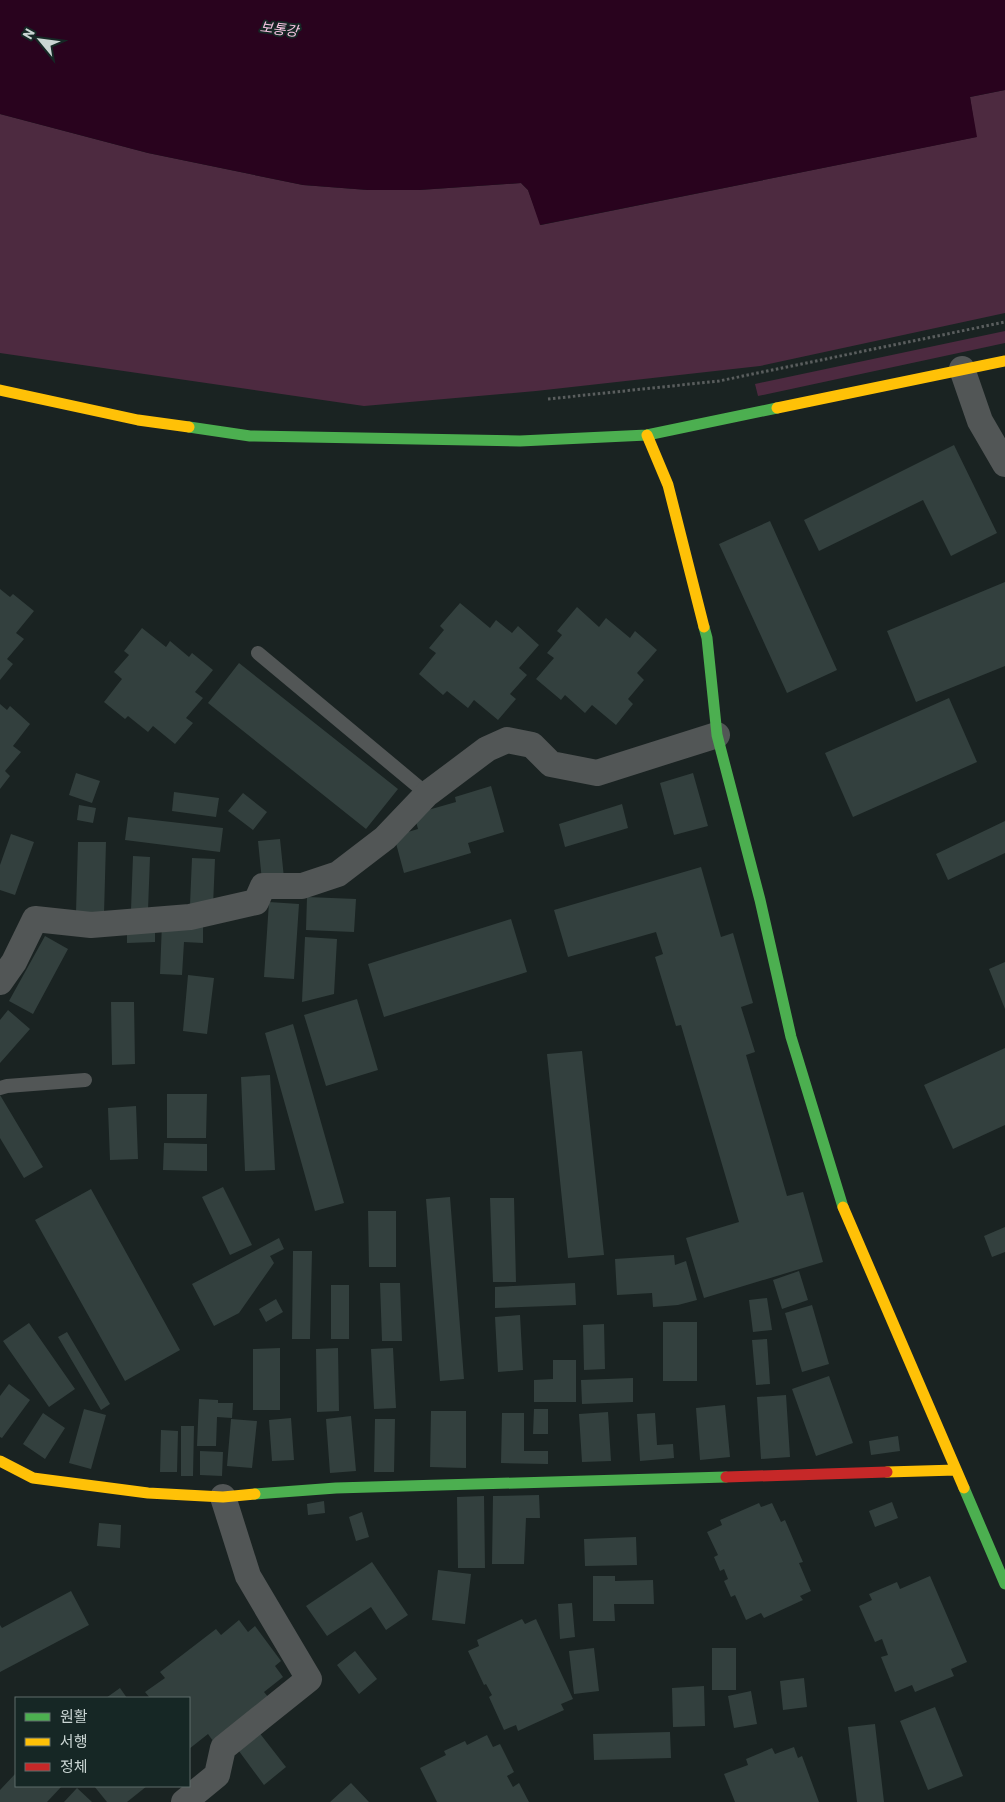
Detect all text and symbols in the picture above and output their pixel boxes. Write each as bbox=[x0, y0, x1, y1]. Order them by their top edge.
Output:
north arrow bbox=[15, 15, 65, 65]
water label: 보통강 bbox=[259, 18, 301, 40]
text: N bbox=[19, 25, 38, 42]
legend bbox=[15, 1697, 190, 1787]
text: 원활 bbox=[60, 1707, 88, 1725]
text: 서행 bbox=[60, 1732, 88, 1750]
text: 정체 bbox=[60, 1757, 88, 1775]

